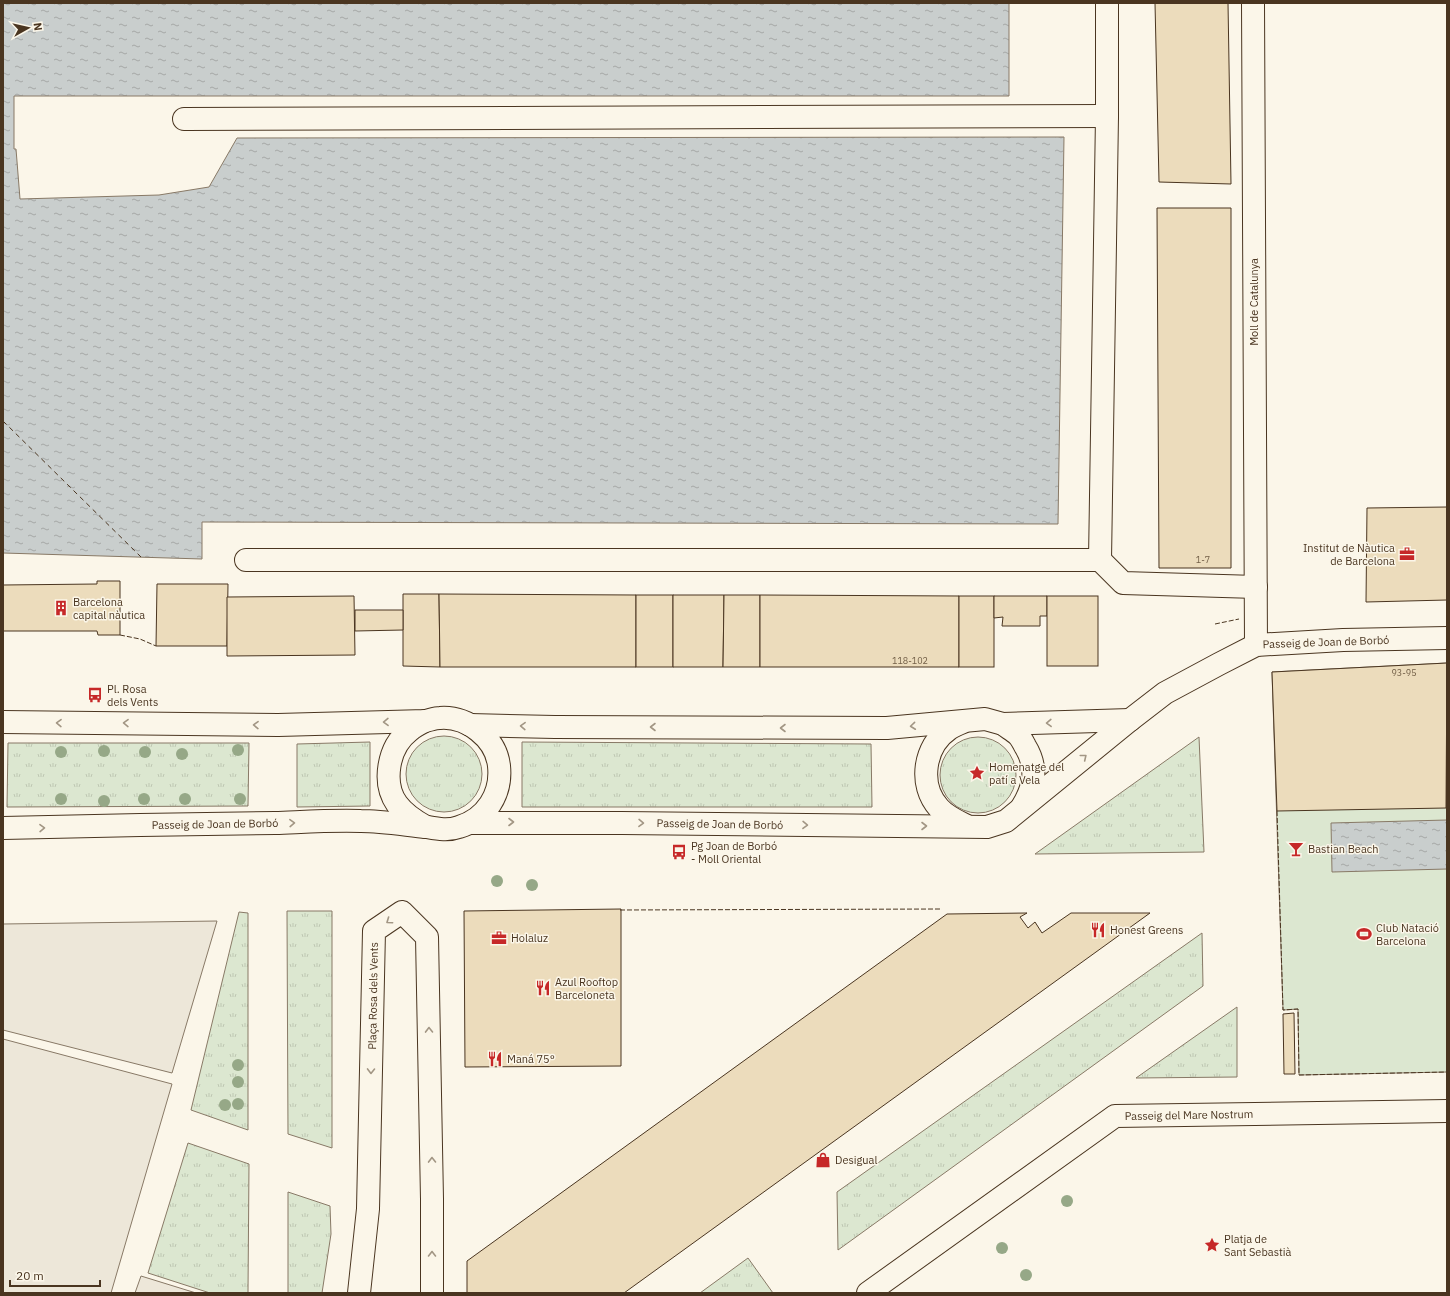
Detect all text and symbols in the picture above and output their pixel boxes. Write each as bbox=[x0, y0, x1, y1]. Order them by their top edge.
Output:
north arrow bbox=[8, 8, 48, 48]
text: N bbox=[30, 22, 45, 32]
street label: Moll de Catalunya bbox=[1247, 258, 1261, 346]
place label: Institut de Nàutica de Barcelona bbox=[1303, 541, 1395, 568]
office icon: Institut de Nàutica de Barcelona bbox=[1398, 545, 1416, 563]
house number: 1-7 bbox=[1196, 554, 1210, 565]
place label: Barcelona capital nàutica bbox=[73, 595, 145, 622]
building icon: Barcelona capital nàutica bbox=[52, 599, 70, 617]
street label: Passeig de Joan de Borbó bbox=[1262, 633, 1390, 651]
house number: 118-102 bbox=[892, 655, 928, 666]
house number: 93-95 bbox=[1391, 667, 1417, 678]
place label: Pl. Rosa dels Vents bbox=[107, 682, 158, 709]
bus stop icon: Pl. Rosa dels Vents bbox=[86, 686, 104, 704]
one-way arrow bbox=[383, 718, 389, 726]
one-way arrow bbox=[1046, 718, 1052, 727]
one-way arrow bbox=[56, 719, 62, 727]
one-way arrow bbox=[123, 719, 129, 727]
one-way arrow bbox=[253, 721, 259, 729]
one-way arrow bbox=[910, 721, 916, 730]
one-way arrow bbox=[520, 722, 526, 730]
one-way arrow bbox=[650, 723, 656, 731]
one-way arrow bbox=[780, 724, 786, 732]
one-way arrow bbox=[1079, 755, 1086, 762]
place label: Homenatge del patí a Vela bbox=[989, 760, 1064, 787]
place icon: Homenatge del patí a Vela bbox=[968, 764, 986, 782]
street label: Passeig de Joan de Borbó bbox=[152, 816, 278, 832]
street label: Passeig de Joan de Borbó bbox=[657, 816, 783, 832]
one-way arrow bbox=[289, 818, 295, 827]
one-way arrow bbox=[508, 818, 514, 826]
one-way arrow bbox=[638, 819, 644, 827]
one-way arrow bbox=[802, 821, 808, 829]
one-way arrow bbox=[921, 822, 927, 830]
one-way arrow bbox=[39, 823, 45, 832]
place label: Pg Joan de Borbó - Moll Oriental bbox=[691, 839, 777, 866]
bar icon: Bastian Beach bbox=[1287, 840, 1305, 858]
place label: Bastian Beach bbox=[1308, 842, 1379, 856]
bus stop icon: Pg Joan de Borbó - Moll Oriental bbox=[670, 843, 688, 861]
one-way arrow bbox=[387, 916, 394, 923]
restaurant icon: Honest Greens bbox=[1089, 921, 1107, 939]
place label: Club Natació Barcelona bbox=[1376, 921, 1439, 948]
place label: Honest Greens bbox=[1110, 923, 1183, 937]
sports icon: Club Natació Barcelona bbox=[1355, 925, 1373, 943]
office icon: Holaluz bbox=[490, 929, 508, 947]
place label: Holaluz bbox=[511, 931, 548, 945]
street label: Plaça Rosa dels Vents bbox=[365, 942, 381, 1050]
place label: Azul Rooftop Barceloneta bbox=[555, 975, 618, 1002]
restaurant icon: Azul Rooftop Barceloneta bbox=[534, 979, 552, 997]
one-way arrow bbox=[425, 1027, 433, 1033]
restaurant icon: Maná 75° bbox=[486, 1050, 504, 1068]
place label: Maná 75° bbox=[507, 1052, 555, 1066]
one-way arrow bbox=[367, 1068, 375, 1074]
street label: Passeig del Mare Nostrum bbox=[1125, 1107, 1253, 1123]
shop icon: Desigual bbox=[814, 1151, 832, 1169]
place label: Desigual bbox=[835, 1153, 877, 1167]
one-way arrow bbox=[428, 1157, 436, 1163]
place label: Platja de Sant Sebastià bbox=[1224, 1232, 1292, 1259]
place icon: Platja de Sant Sebastià bbox=[1203, 1236, 1221, 1254]
one-way arrow bbox=[428, 1251, 436, 1257]
scale bar bbox=[10, 1262, 100, 1288]
text: 20 m bbox=[16, 1268, 44, 1283]

